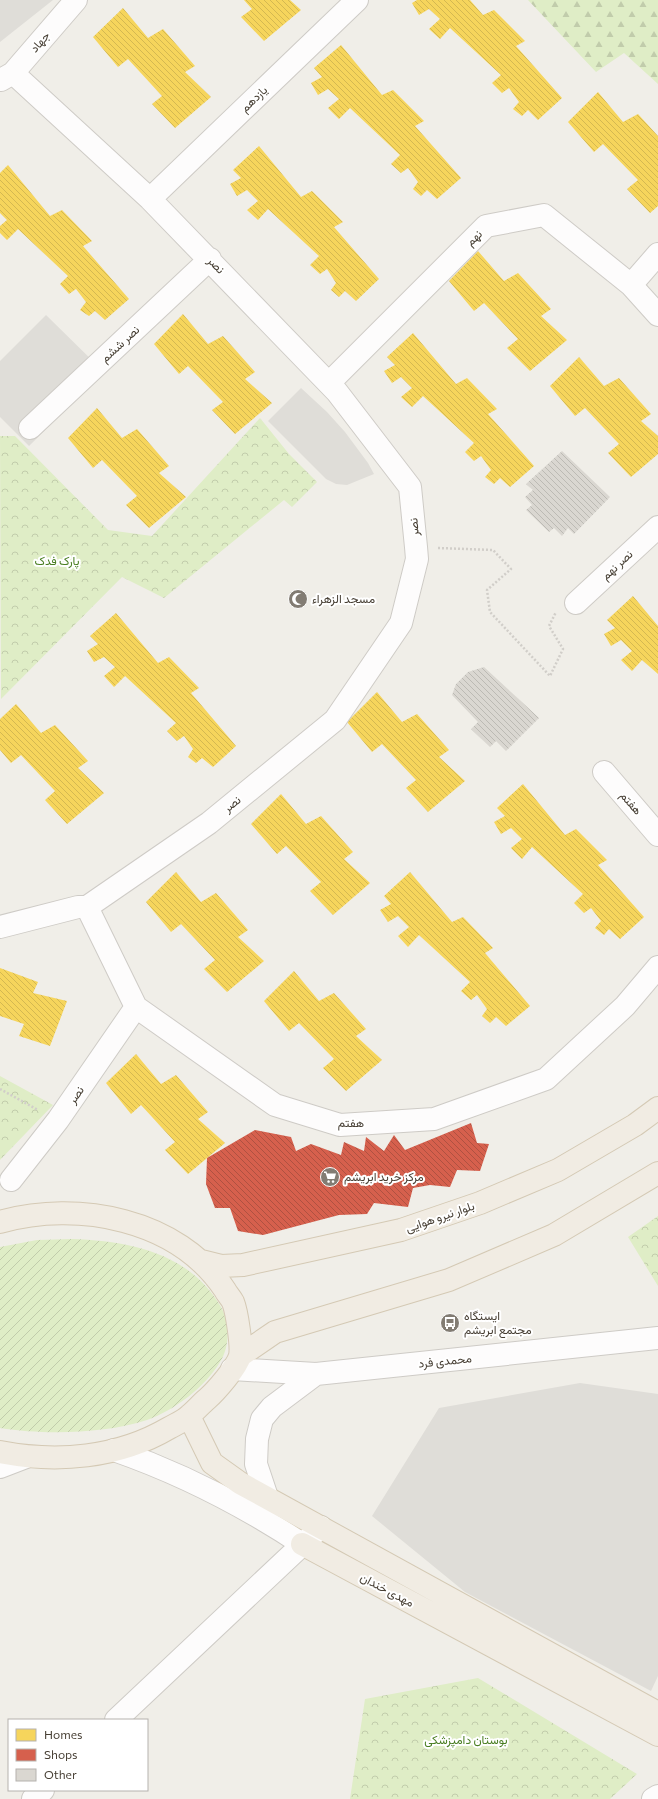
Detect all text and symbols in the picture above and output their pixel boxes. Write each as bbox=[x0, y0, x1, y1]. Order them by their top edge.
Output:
street label: جهاد bbox=[26, 28, 54, 56]
street label: یازدهم bbox=[237, 82, 271, 116]
street label: نهم bbox=[462, 226, 486, 250]
street label: نصر bbox=[203, 252, 228, 277]
street label: نصر ششم bbox=[97, 322, 143, 366]
street label: نصر bbox=[405, 517, 423, 538]
street label: نصر نهم bbox=[598, 546, 636, 584]
park label: پارک فدک bbox=[35, 553, 80, 569]
mosque icon: مسجد الزهراء bbox=[287, 588, 309, 610]
place label: مسجد الزهراء bbox=[312, 591, 375, 607]
street label: هفتم bbox=[616, 788, 646, 818]
street label: نصر bbox=[219, 792, 244, 817]
street label: نصر bbox=[64, 1083, 88, 1108]
street label: هفتم bbox=[338, 1115, 364, 1131]
supermarket icon: مرکز خرید ابریشم bbox=[319, 1166, 341, 1188]
place label: مرکز خرید ابریشم bbox=[344, 1169, 424, 1185]
street label: بلوار نیرو هوایی bbox=[403, 1198, 477, 1236]
place label: ایستگاه مجتمع ابریشم bbox=[464, 1308, 532, 1339]
bus stop icon: ایستگاه مجتمع ابریشم bbox=[439, 1312, 461, 1334]
street label: محمدی فرد bbox=[418, 1350, 472, 1372]
street label: مهدی خندان bbox=[357, 1569, 417, 1611]
legend bbox=[8, 1719, 148, 1791]
text: Homes bbox=[44, 1727, 82, 1741]
park label: بوستان دامپزشکی bbox=[424, 1732, 508, 1748]
text: Shops bbox=[44, 1747, 78, 1761]
text: Other bbox=[44, 1767, 77, 1781]

